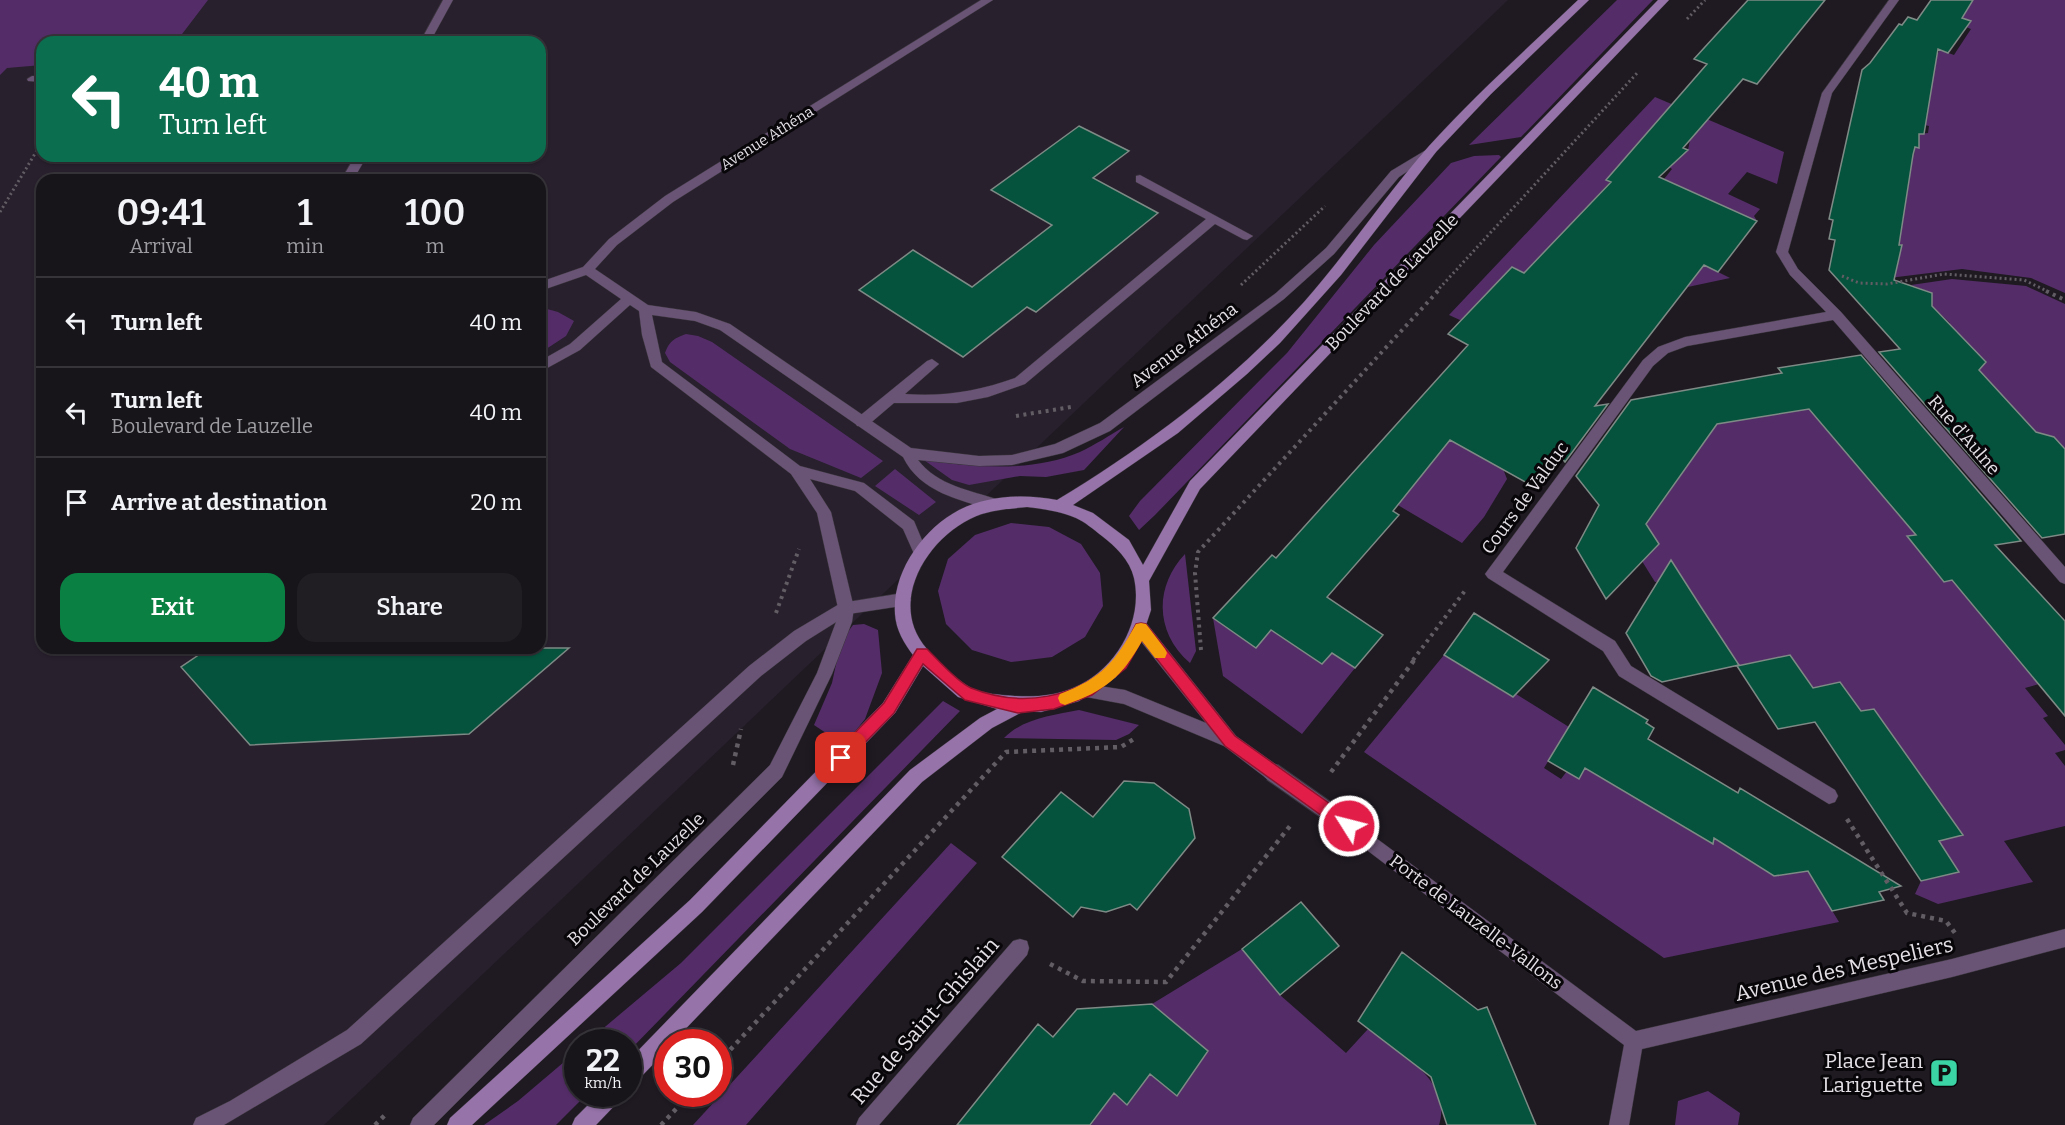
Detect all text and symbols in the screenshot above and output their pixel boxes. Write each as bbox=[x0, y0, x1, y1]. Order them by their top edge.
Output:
text: 40 m bbox=[159, 58, 259, 108]
icon: left bbox=[60, 60, 138, 138]
street label: Avenue Athéna bbox=[717, 102, 817, 174]
text: Turn left bbox=[159, 109, 267, 141]
text: 09:41 bbox=[117, 191, 206, 235]
text: 1 bbox=[297, 191, 313, 235]
text: 100 bbox=[404, 191, 465, 235]
street label: Boulevard de Lauzelle bbox=[1321, 209, 1463, 355]
text: Arrival bbox=[129, 234, 193, 258]
text: min bbox=[286, 234, 324, 258]
text: m bbox=[425, 234, 444, 258]
street label: Avenue Athéna bbox=[1126, 298, 1242, 392]
icon: left bbox=[60, 306, 93, 339]
text: Turn left bbox=[111, 309, 203, 336]
text: 40 m bbox=[470, 309, 522, 336]
text: Turn left bbox=[111, 387, 203, 414]
street label: Rue d'Aulne bbox=[1923, 391, 2005, 479]
icon: left bbox=[60, 396, 93, 429]
text: 40 m bbox=[470, 399, 522, 426]
text: Boulevard de Lauzelle bbox=[111, 414, 313, 438]
street label: Cours de Valduc bbox=[1477, 437, 1573, 559]
icon: arrive bbox=[60, 486, 93, 519]
text: Arrive at destination bbox=[111, 489, 327, 516]
text: 20 m bbox=[471, 489, 522, 516]
button: Exit bbox=[60, 573, 285, 642]
button: Share bbox=[297, 573, 522, 642]
pin bbox=[815, 732, 866, 783]
icon: arrive bbox=[824, 741, 857, 774]
position arrow bbox=[1317, 794, 1381, 858]
street label: Boulevard de Lauzelle bbox=[563, 808, 709, 950]
street label: Porte de Lauzelle-Vallons bbox=[1385, 850, 1567, 994]
street label: Avenue des Mespeliers bbox=[1732, 931, 1956, 1007]
street label: Rue de Saint-Ghislain bbox=[846, 932, 1004, 1110]
speed limit sign: 30 bbox=[654, 1029, 732, 1107]
text: 22 bbox=[586, 1043, 620, 1079]
place label: Place Jean Lariguette bbox=[1822, 1048, 1923, 1098]
parking icon: Place Jean Lariguette bbox=[1928, 1057, 1960, 1089]
text: km/h bbox=[584, 1074, 622, 1092]

